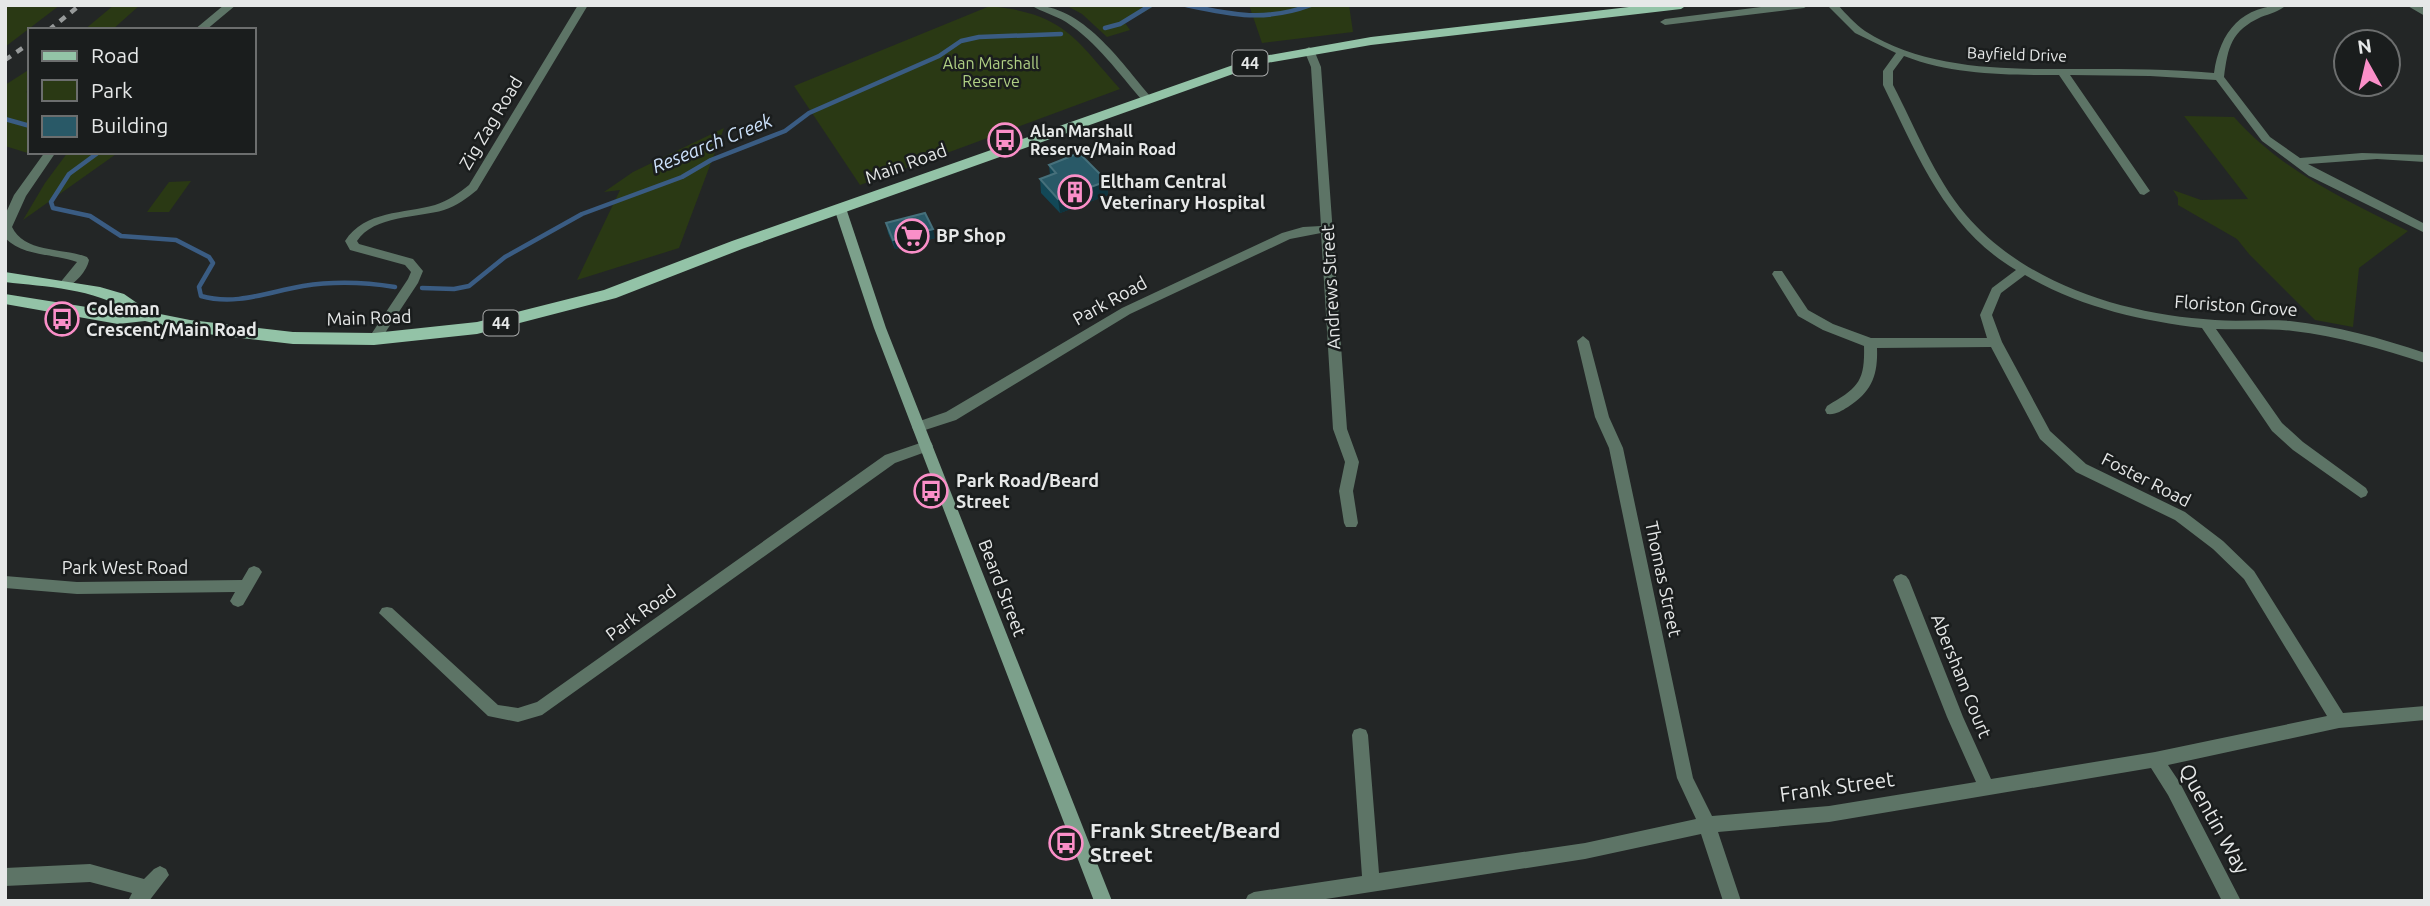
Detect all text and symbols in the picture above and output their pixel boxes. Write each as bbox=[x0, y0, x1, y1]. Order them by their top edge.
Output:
legend bbox=[28, 28, 256, 154]
north arrow bbox=[2332, 28, 2402, 98]
text: N bbox=[2356, 34, 2373, 58]
text: Road bbox=[91, 43, 139, 67]
street label: Bayfield Drive bbox=[1967, 43, 2067, 65]
road number: 44 bbox=[1232, 50, 1268, 76]
park label: Alan Marshall Reserve bbox=[943, 54, 1039, 90]
street label: Zig Zag Road bbox=[455, 72, 526, 172]
text: Park bbox=[91, 78, 133, 102]
water label: Research Creek bbox=[649, 109, 776, 177]
text: Building bbox=[91, 113, 168, 137]
bus stop icon: Alan Marshall Reserve/Main Road bbox=[986, 121, 1024, 159]
place label: Alan Marshall Reserve/Main Road bbox=[1030, 122, 1176, 158]
street label: Main Road bbox=[862, 139, 949, 187]
place label: Eltham Central Veterinary Hospital bbox=[1100, 171, 1266, 212]
building icon: Eltham Central Veterinary Hospital bbox=[1056, 173, 1094, 211]
supermarket icon: BP Shop bbox=[893, 217, 931, 255]
street label: Andrews Street bbox=[1317, 224, 1343, 350]
place label: BP Shop bbox=[936, 225, 1006, 245]
street label: Park Road bbox=[1069, 272, 1150, 329]
street label: Floriston Grove bbox=[2174, 291, 2298, 319]
place label: Coleman Crescent/Main Road bbox=[86, 298, 257, 339]
bus stop icon: Coleman Crescent/Main Road bbox=[43, 300, 81, 338]
street label: Main Road bbox=[326, 306, 412, 328]
road number: 44 bbox=[484, 310, 518, 336]
street label: Foster Road bbox=[2099, 448, 2194, 510]
place label: Park Road/Beard Street bbox=[956, 470, 1099, 511]
bus stop icon: Park Road/Beard Street bbox=[912, 472, 950, 510]
street label: Thomas Street bbox=[1642, 519, 1686, 638]
street label: Beard Street bbox=[975, 536, 1031, 639]
street label: Park West Road bbox=[62, 557, 188, 577]
street label: Park Road bbox=[602, 580, 679, 644]
street label: Abersham Court bbox=[1928, 611, 1996, 740]
street label: Quentin Way bbox=[2175, 759, 2255, 878]
street label: Frank Street bbox=[1778, 766, 1896, 806]
place label: Frank Street/Beard Street bbox=[1090, 818, 1280, 866]
bus stop icon: Frank Street/Beard Street bbox=[1047, 824, 1085, 862]

